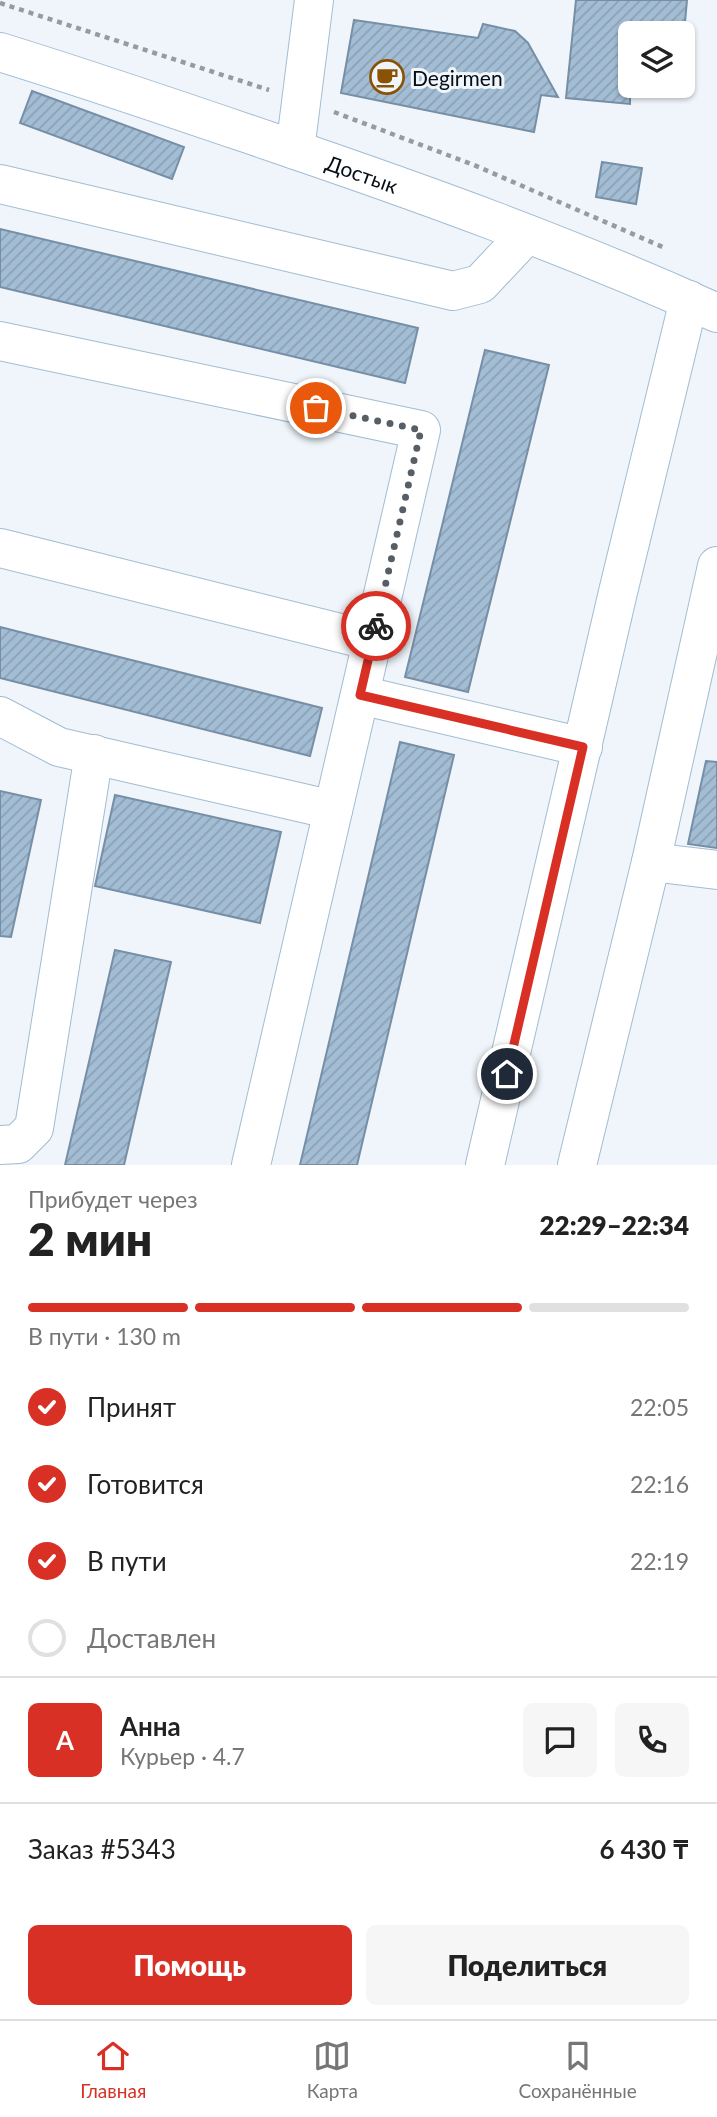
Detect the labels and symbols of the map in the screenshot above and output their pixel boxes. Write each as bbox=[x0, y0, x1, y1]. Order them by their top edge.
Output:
cafe icon: Degirmen bbox=[368, 58, 406, 96]
place label: Degirmen bbox=[412, 65, 503, 90]
street label: Достык bbox=[323, 149, 402, 197]
pin bbox=[286, 378, 346, 438]
courier bbox=[341, 591, 411, 661]
pin bbox=[477, 1044, 537, 1104]

